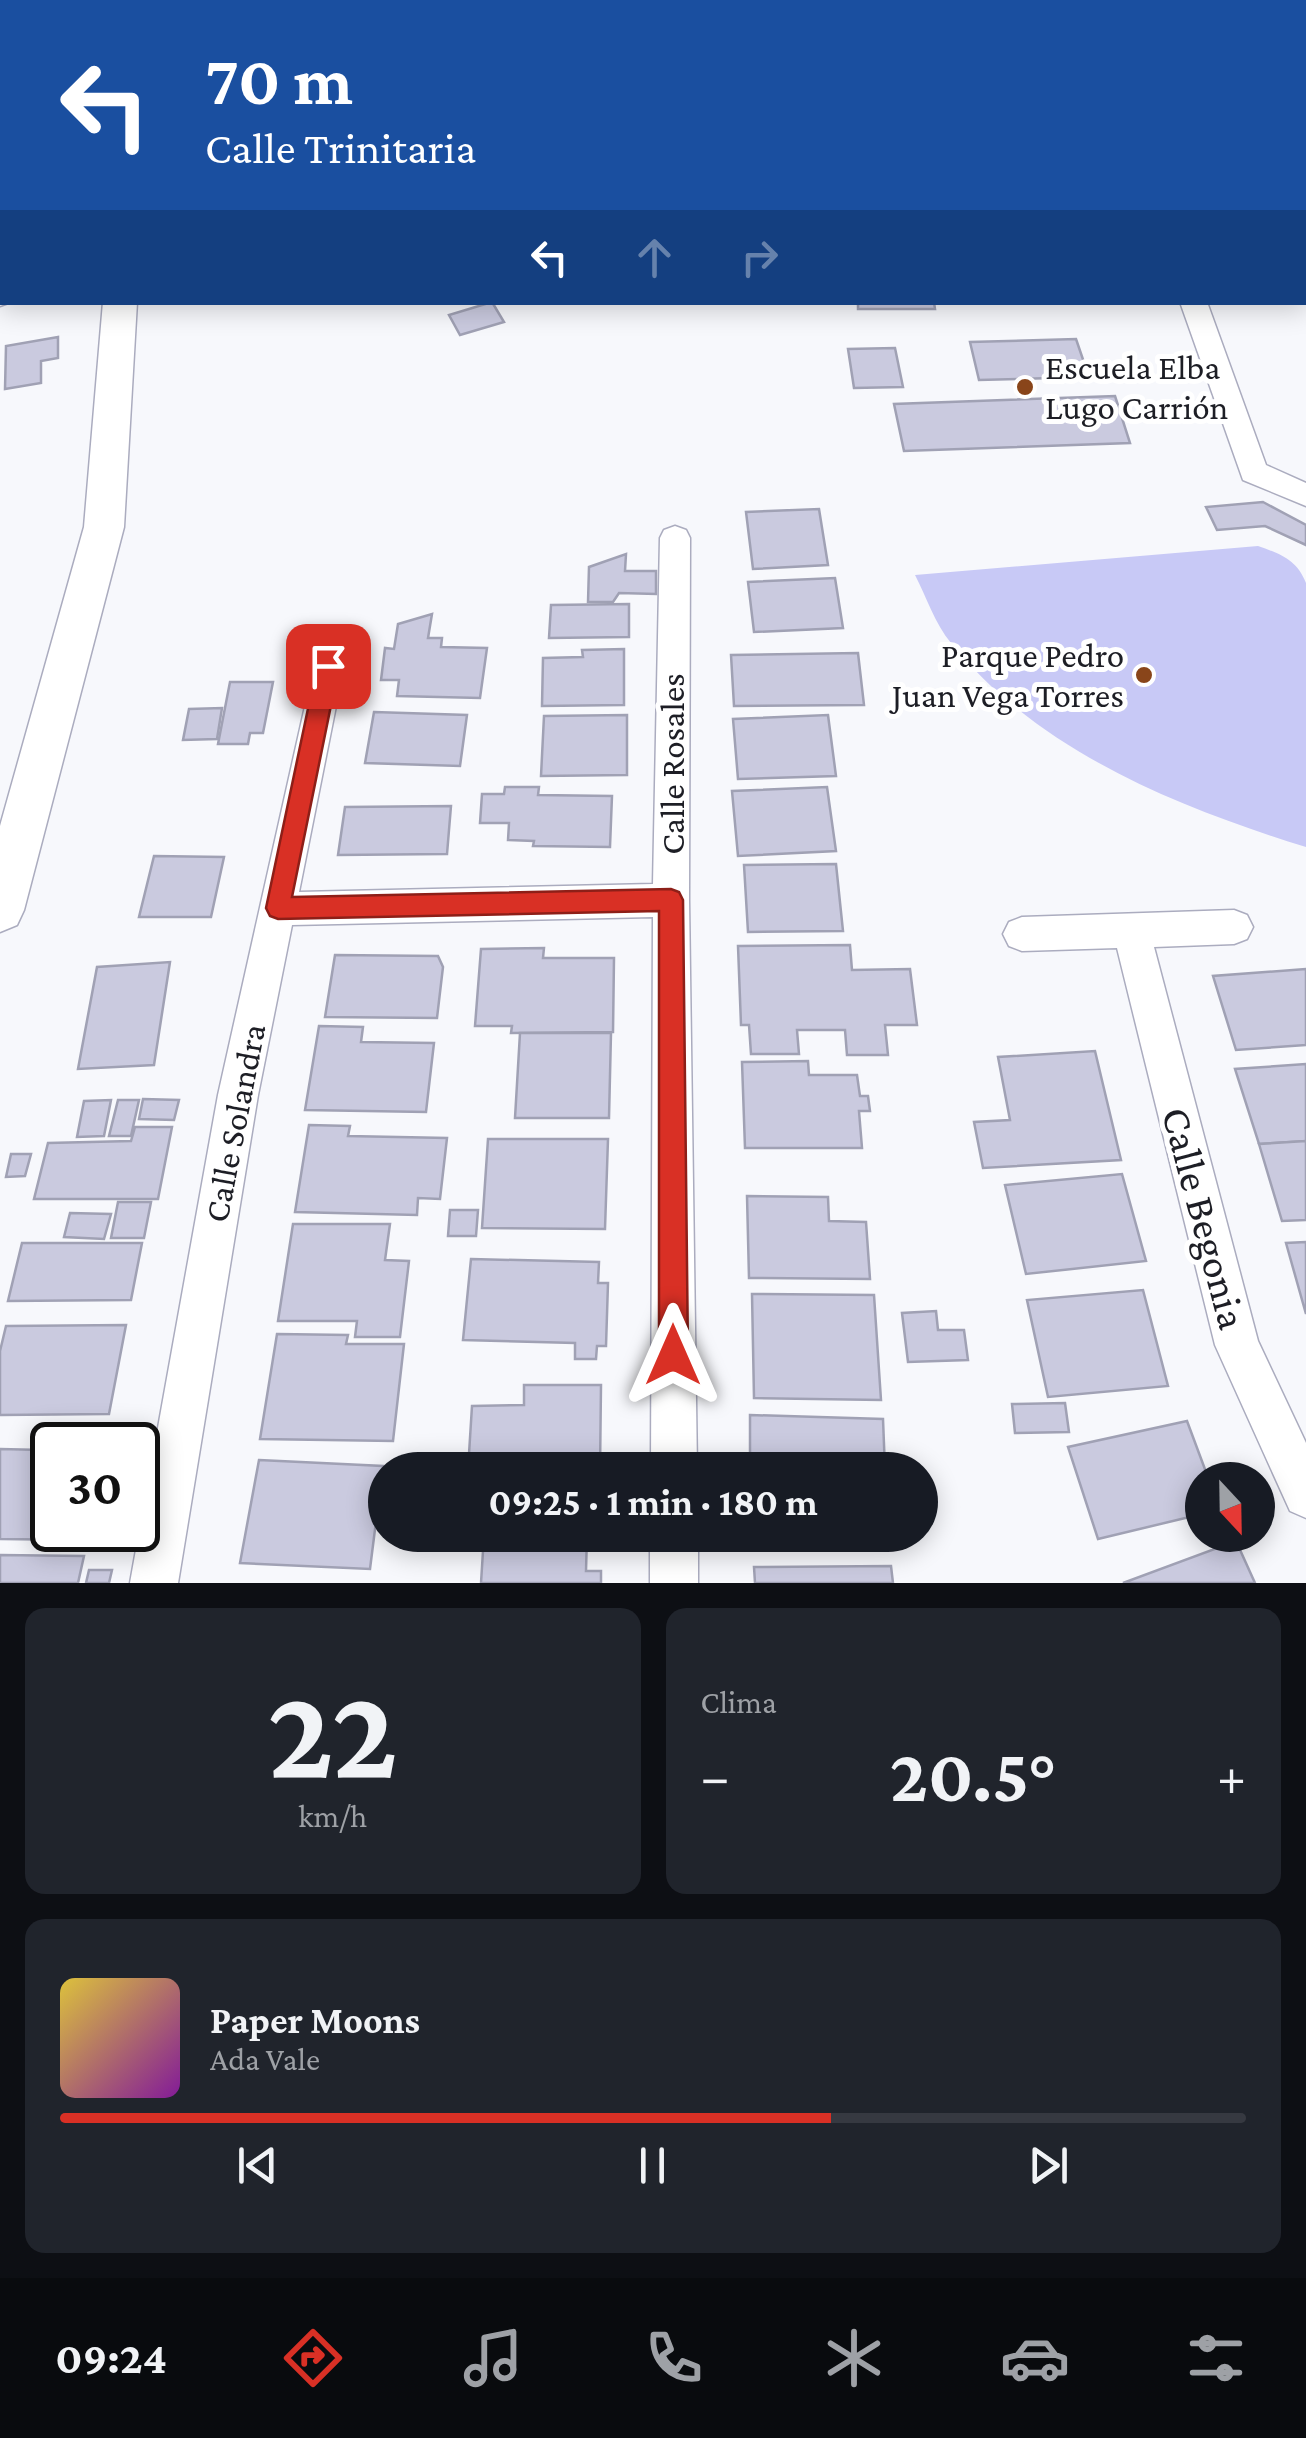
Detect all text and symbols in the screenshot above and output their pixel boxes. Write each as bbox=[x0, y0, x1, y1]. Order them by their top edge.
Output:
icon: left bbox=[40, 40, 170, 170]
text: 70 m bbox=[205, 41, 353, 119]
text: Calle Trinitaria bbox=[205, 123, 476, 173]
icon: left bbox=[522, 230, 577, 285]
icon: ahead bbox=[627, 230, 682, 285]
icon: right bbox=[732, 230, 787, 285]
place label: Escuela Elba Lugo Carrión bbox=[1045, 348, 1229, 427]
marker: Escuela Elba Lugo Carrión bbox=[1014, 376, 1036, 398]
pin bbox=[286, 624, 371, 709]
place label: Parque Pedro Juan Vega Torres bbox=[889, 636, 1124, 715]
icon: arrive bbox=[301, 639, 356, 694]
marker: Parque Pedro Juan Vega Torres bbox=[1133, 664, 1155, 686]
street label: Calle Rosales bbox=[653, 673, 692, 855]
street label: Calle Solandra bbox=[197, 1020, 273, 1226]
street label: Calle Begonia bbox=[1153, 1102, 1257, 1334]
position arrow bbox=[621, 1303, 725, 1407]
speed limit sign: 30 bbox=[30, 1422, 160, 1552]
north arrow bbox=[1185, 1462, 1275, 1552]
map controls bbox=[1185, 1462, 1275, 1552]
text: 09:25 · 1 min · 180 m bbox=[488, 1481, 818, 1523]
text: 22 bbox=[267, 1660, 398, 1805]
text: Clima bbox=[701, 1684, 777, 1720]
text: 20.5° bbox=[890, 1734, 1057, 1817]
text: − bbox=[701, 1746, 730, 1807]
text: + bbox=[1217, 1746, 1246, 1807]
text: km/h bbox=[298, 1798, 367, 1834]
text: Paper Moons bbox=[210, 1999, 420, 2041]
text: Ada Vale bbox=[210, 2041, 320, 2077]
icon: previous bbox=[230, 2138, 285, 2193]
icon: pause bbox=[625, 2138, 680, 2193]
icon: next bbox=[1021, 2138, 1076, 2193]
icon: directions bbox=[278, 2323, 348, 2393]
icon: music bbox=[458, 2323, 528, 2393]
icon: phone bbox=[639, 2323, 709, 2393]
icon: climate bbox=[819, 2323, 889, 2393]
icon: car bbox=[1000, 2323, 1070, 2393]
icon: filters bbox=[1181, 2323, 1251, 2393]
text: 09:24 bbox=[55, 2333, 167, 2383]

